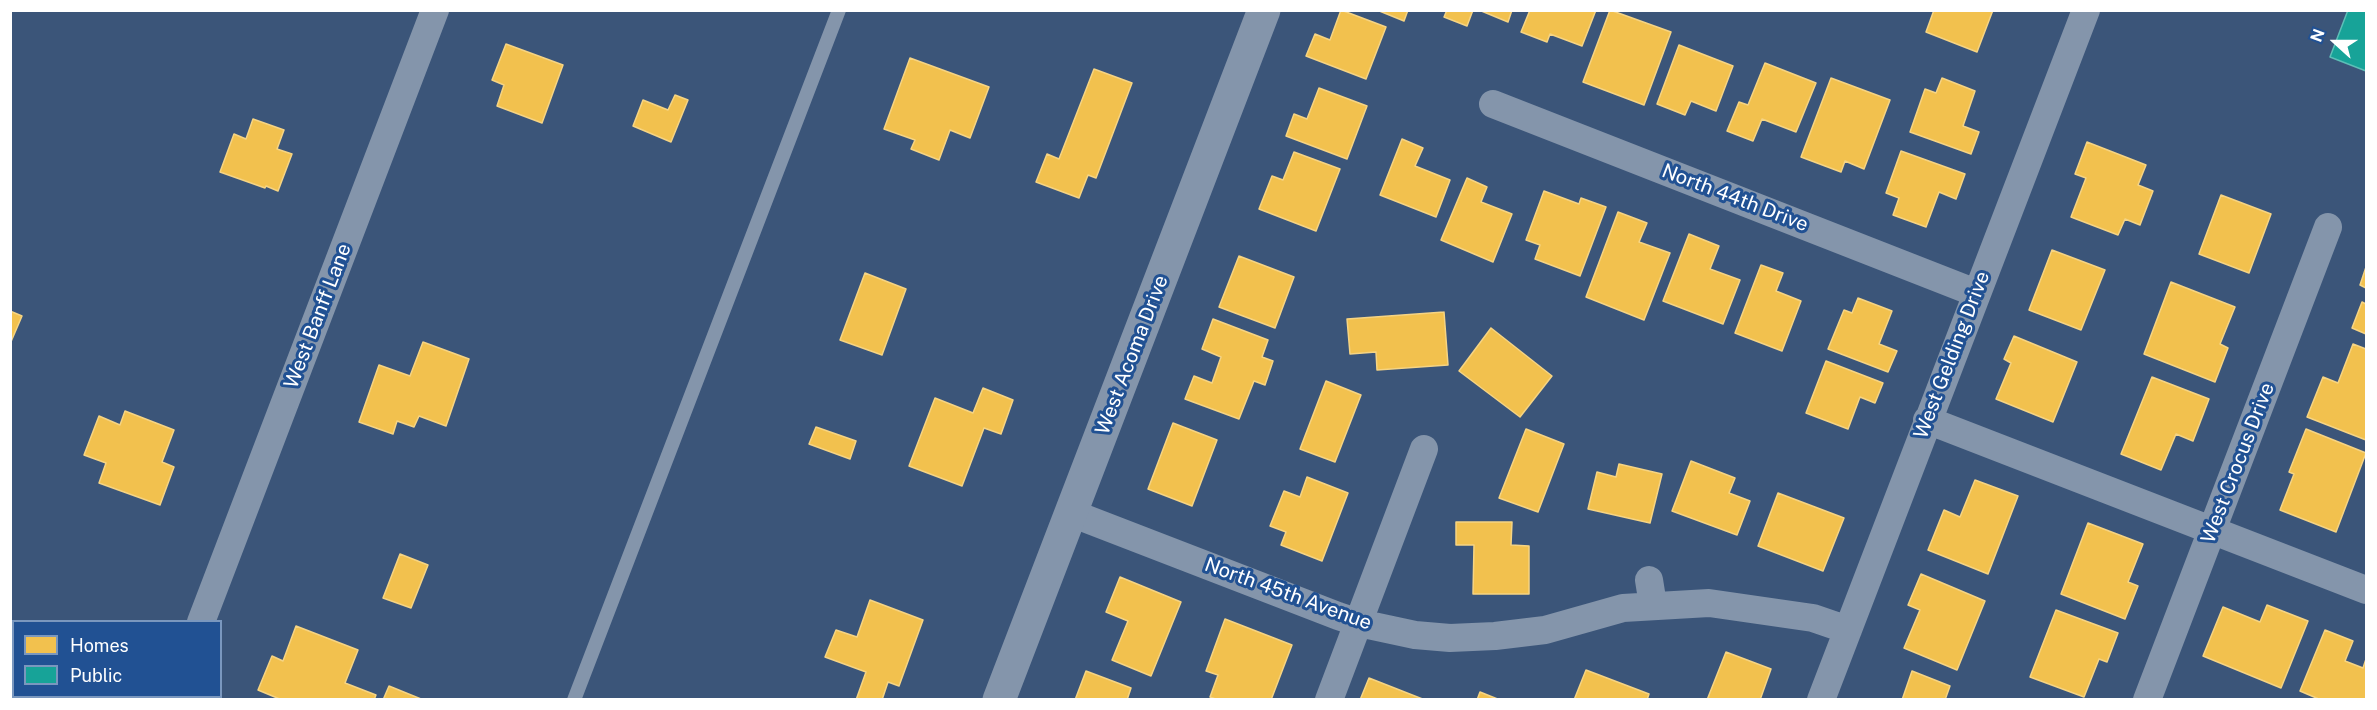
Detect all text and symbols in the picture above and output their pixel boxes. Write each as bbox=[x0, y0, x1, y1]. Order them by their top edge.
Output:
north arrow bbox=[2305, 12, 2365, 72]
text: N bbox=[2307, 26, 2329, 45]
street label: North 44th Drive bbox=[1658, 159, 1812, 237]
street label: West Banff Lane bbox=[279, 240, 357, 392]
street label: West Gelding Drive bbox=[1909, 268, 1995, 442]
street label: West Acoma Drive bbox=[1091, 272, 1173, 438]
street label: West Crocus Drive bbox=[2196, 379, 2280, 547]
street label: North 45th Avenue bbox=[1201, 553, 1375, 635]
legend bbox=[12, 620, 222, 698]
text: Homes bbox=[70, 635, 129, 656]
text: Public bbox=[70, 665, 122, 686]

